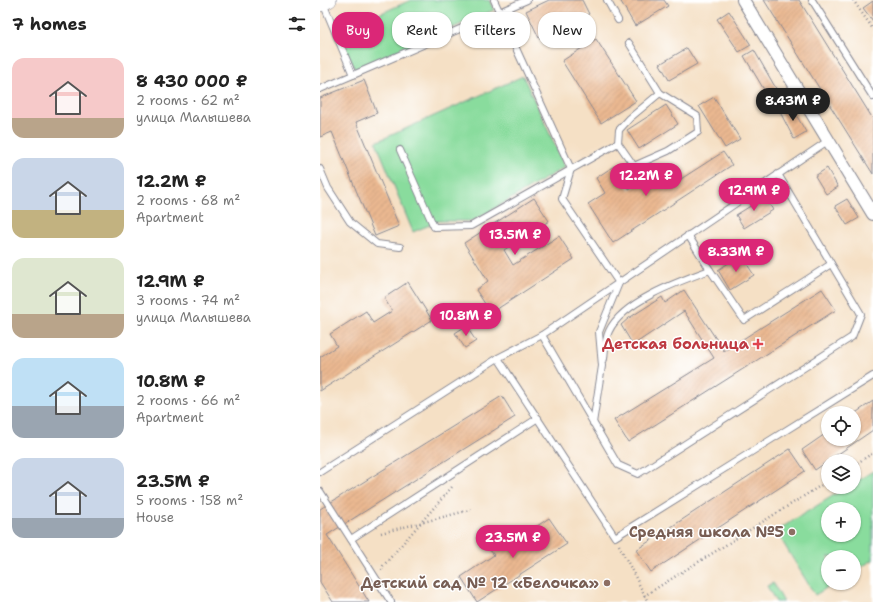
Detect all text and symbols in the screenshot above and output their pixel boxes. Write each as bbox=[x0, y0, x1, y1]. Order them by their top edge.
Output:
chip: Buy bbox=[332, 12, 384, 48]
chip: Rent bbox=[392, 12, 452, 48]
chip: Filters bbox=[460, 12, 530, 48]
chip: New bbox=[538, 12, 596, 48]
text: 7 homes bbox=[12, 13, 87, 35]
icon: filters bbox=[286, 13, 308, 35]
text: 8 430 000 ₽ bbox=[136, 70, 248, 92]
icon: home bbox=[44, 74, 92, 122]
pin: 8.43M ₽ bbox=[756, 88, 830, 122]
text: 2 rooms · 62 m² bbox=[136, 92, 240, 109]
text: 8.43M ₽ bbox=[765, 92, 821, 109]
text: улица Малышева bbox=[136, 109, 251, 126]
pin: 12.2M ₽ bbox=[609, 163, 683, 197]
text: 12.2M ₽ bbox=[619, 167, 673, 184]
text: 12.2M ₽ bbox=[136, 170, 207, 192]
icon: home bbox=[44, 174, 92, 222]
pin: 12.9M ₽ bbox=[717, 178, 791, 212]
text: 12.9M ₽ bbox=[728, 182, 780, 199]
text: 2 rooms · 68 m² bbox=[136, 192, 240, 209]
text: Apartment bbox=[136, 209, 204, 226]
pin: 13.5M ₽ bbox=[478, 222, 552, 256]
text: 13.5M ₽ bbox=[488, 226, 542, 243]
pin: 8.33M ₽ bbox=[699, 239, 773, 273]
text: 8.33M ₽ bbox=[707, 243, 765, 260]
text: 12.9M ₽ bbox=[136, 270, 205, 292]
icon: home bbox=[44, 274, 92, 322]
text: 3 rooms · 74 m² bbox=[136, 292, 240, 309]
pin: 10.8M ₽ bbox=[429, 303, 503, 337]
text: 10.8M ₽ bbox=[439, 307, 493, 324]
text: улица Малышева bbox=[136, 309, 251, 326]
place label: Детская больница bbox=[602, 334, 750, 354]
marker: Детская больница bbox=[752, 338, 764, 350]
text: 10.8M ₽ bbox=[136, 370, 206, 392]
icon: home bbox=[44, 374, 92, 422]
text: 2 rooms · 66 m² bbox=[136, 392, 240, 409]
map controls bbox=[821, 406, 861, 590]
button: locate bbox=[821, 406, 861, 446]
text: Apartment bbox=[136, 409, 204, 426]
button: layers bbox=[821, 454, 861, 494]
text: 23.5M ₽ bbox=[136, 470, 210, 492]
icon: home bbox=[44, 474, 92, 522]
text: 5 rooms · 158 m² bbox=[136, 492, 243, 509]
button: + bbox=[821, 502, 861, 542]
text: House bbox=[136, 509, 174, 526]
place label: Средняя школа №5 bbox=[629, 522, 784, 542]
pin: 23.5M ₽ bbox=[476, 525, 550, 559]
marker: Средняя школа №5 bbox=[787, 527, 797, 537]
text: 23.5M ₽ bbox=[485, 529, 541, 546]
button: − bbox=[821, 550, 861, 590]
place label: Детский сад № 12 «Белочка» bbox=[361, 573, 599, 593]
marker: Детский сад № 12 «Белочка» bbox=[602, 578, 612, 588]

